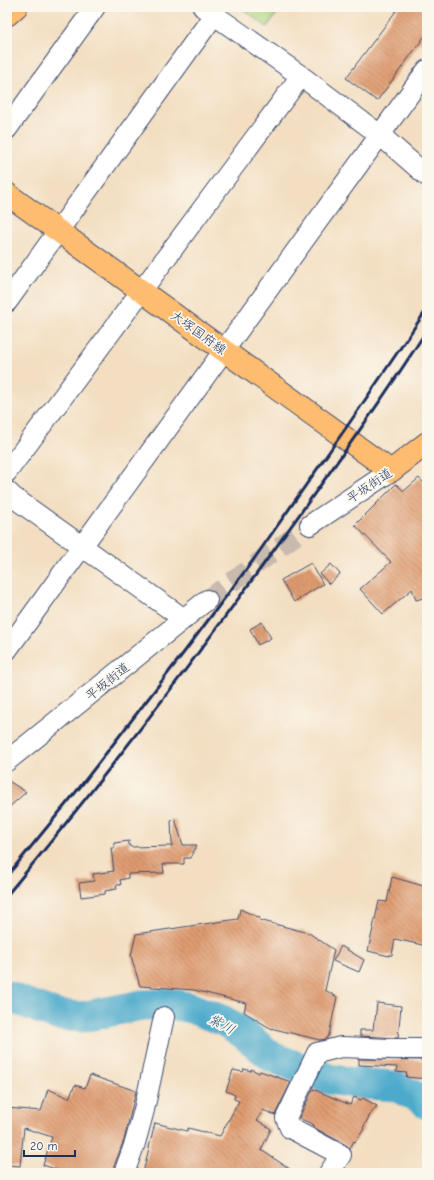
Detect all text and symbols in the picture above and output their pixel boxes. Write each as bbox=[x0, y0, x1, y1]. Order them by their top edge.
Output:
street label: 大塚国府線 bbox=[168, 307, 230, 358]
street label: 平坂街道 bbox=[344, 465, 395, 506]
street label: 平坂街道 bbox=[82, 659, 132, 704]
water label: 紫川 bbox=[205, 1010, 238, 1039]
scale bar bbox=[24, 1132, 75, 1158]
text: 20 m bbox=[30, 1139, 58, 1153]

